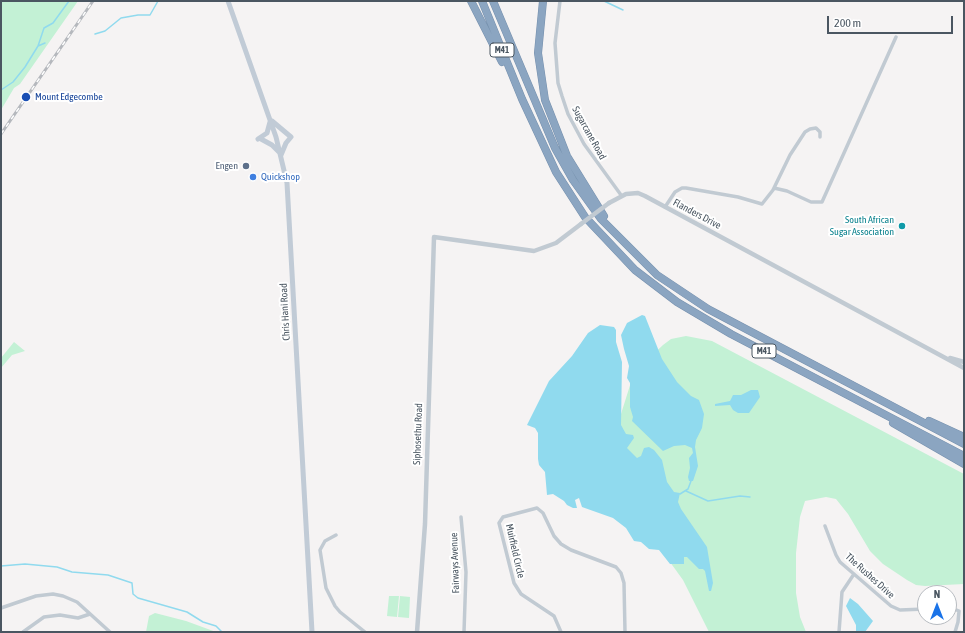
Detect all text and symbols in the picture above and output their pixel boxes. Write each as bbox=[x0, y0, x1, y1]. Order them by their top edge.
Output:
scale bar bbox=[829, 8, 955, 34]
text: 200 m bbox=[834, 16, 861, 30]
road number: M41 bbox=[490, 43, 514, 57]
marker: Mount Edgecombe bbox=[20, 91, 32, 103]
place label: Mount Edgecombe bbox=[35, 91, 103, 103]
street label: Sugarcane Road bbox=[569, 104, 609, 162]
place label: Engen bbox=[215, 160, 238, 172]
marker: Engen bbox=[241, 161, 251, 171]
place label: Quickshop bbox=[261, 171, 300, 183]
marker: Quickshop bbox=[248, 172, 258, 182]
street label: Flanders Drive bbox=[671, 196, 723, 232]
place label: South African Sugar Association bbox=[830, 214, 894, 238]
marker: South African Sugar Association bbox=[897, 221, 907, 231]
street label: Chris Hani Road bbox=[278, 283, 292, 341]
road number: M41 bbox=[752, 344, 776, 358]
street label: Siphosethu Road bbox=[411, 403, 425, 465]
street label: Muirfield Circle bbox=[503, 523, 527, 579]
street label: Fairways Avenue bbox=[448, 532, 462, 594]
street label: The Rushes Drive bbox=[843, 551, 897, 601]
north arrow bbox=[917, 585, 957, 625]
text: N bbox=[934, 588, 940, 600]

